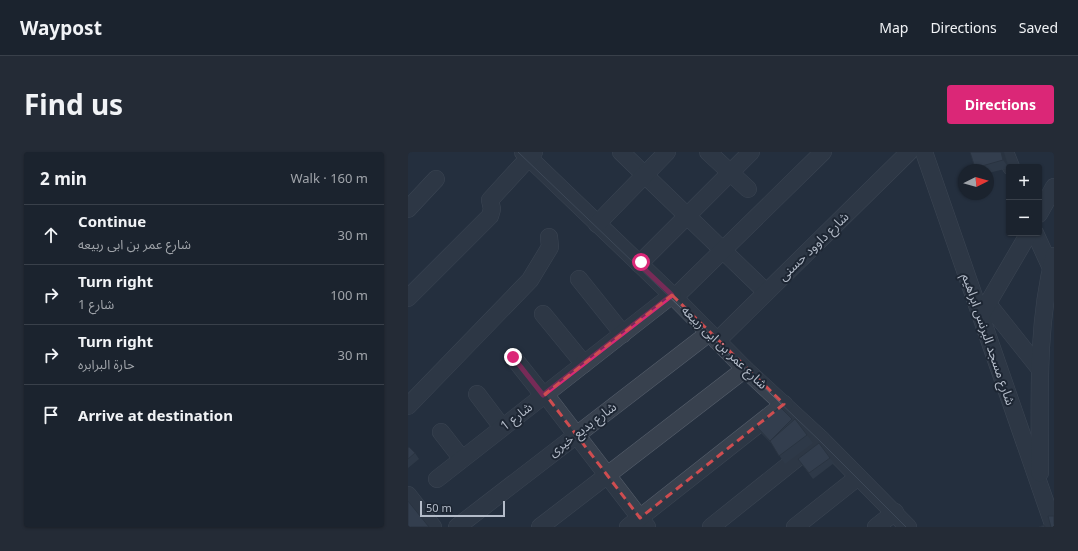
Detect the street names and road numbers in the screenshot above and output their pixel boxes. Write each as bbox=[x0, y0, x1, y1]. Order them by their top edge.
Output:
street label: شارع داوود حسنى bbox=[774, 208, 854, 286]
street label: شارع مسجد البرنس ابراهيم bbox=[956, 271, 1020, 408]
street label: شارع عمر بن ابى ربيعه bbox=[677, 301, 772, 394]
street label: شارع بديع خيرى bbox=[544, 397, 621, 462]
street label: شارع 1 bbox=[496, 398, 537, 436]

